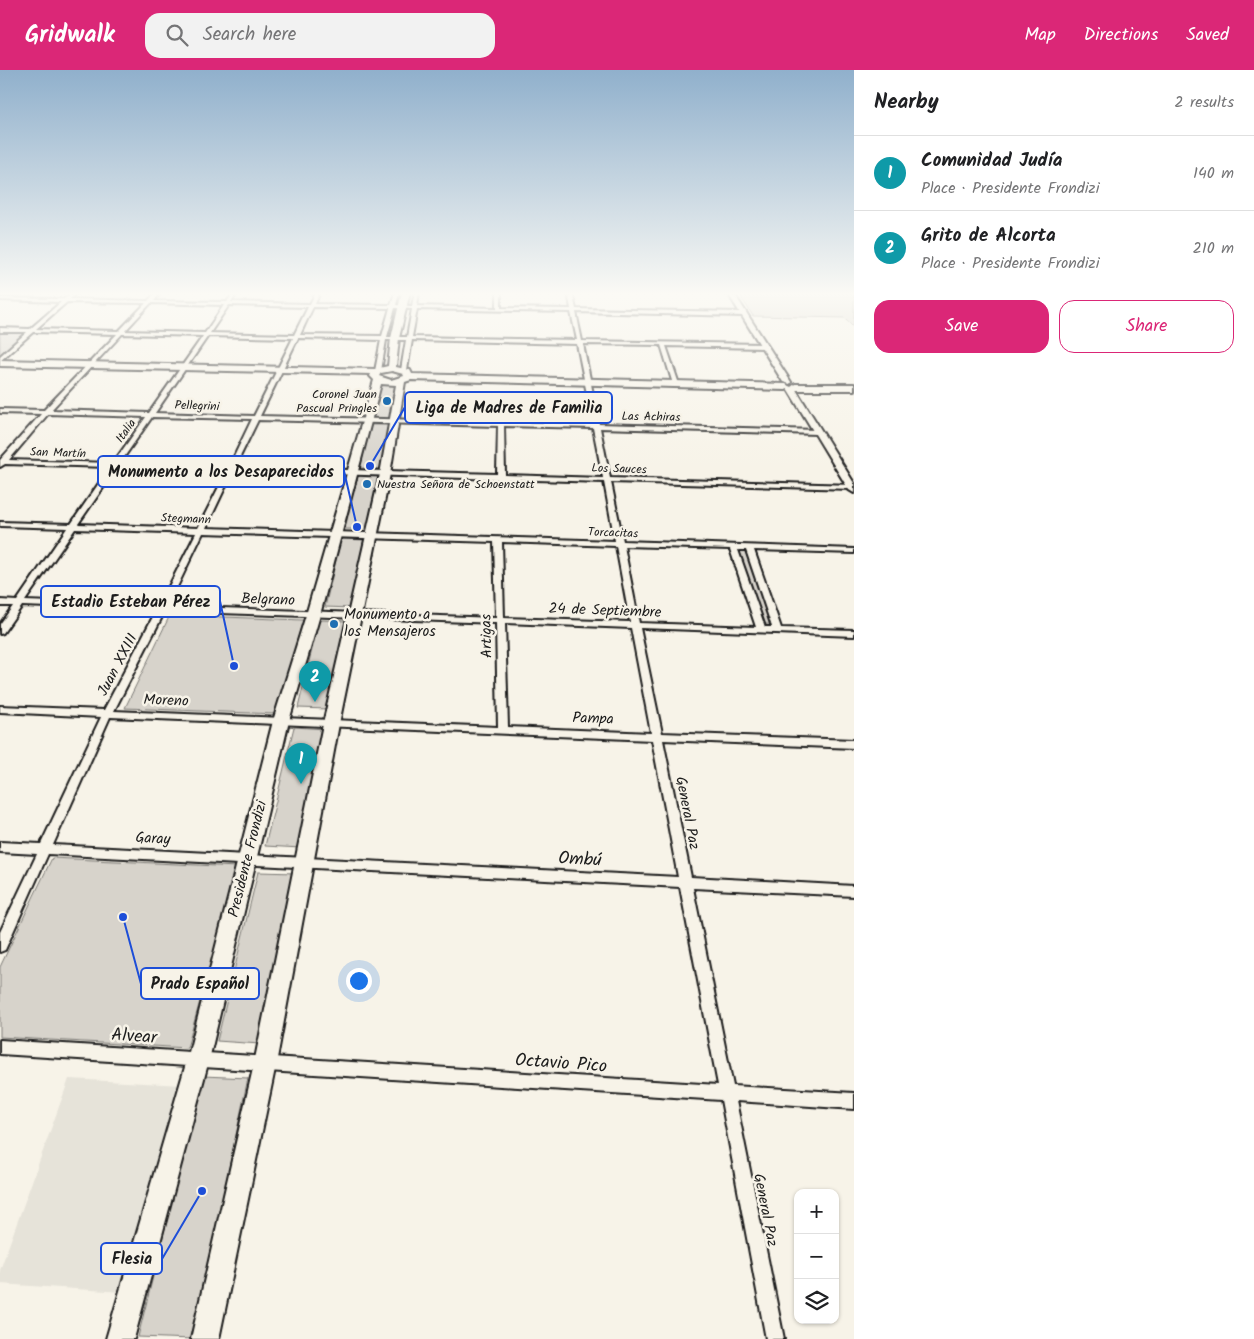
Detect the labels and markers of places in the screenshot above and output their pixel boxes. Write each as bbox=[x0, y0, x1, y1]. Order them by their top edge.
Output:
place label: Coronel Juan Pascual Pringles bbox=[296, 385, 377, 418]
callout: Liga de Madres de Familia bbox=[405, 392, 612, 423]
marker: Coronel Juan Pascual Pringles bbox=[381, 395, 393, 407]
callout: Monumento a los Desaparecidos bbox=[98, 456, 344, 487]
place label: Nuestra Señora de Schoenstatt bbox=[377, 475, 535, 494]
marker: Nuestra Señora de Schoenstatt bbox=[361, 478, 373, 490]
callout: Estadio Esteban Pérez bbox=[41, 586, 220, 617]
place label: Monumento a los Mensajeros bbox=[344, 603, 436, 644]
marker: Monumento a los Mensajeros bbox=[328, 618, 340, 630]
pin: 2 bbox=[299, 661, 331, 702]
pin: 1 bbox=[285, 743, 317, 784]
callout: Prado Español bbox=[141, 968, 259, 999]
callout: Flesia bbox=[101, 1243, 162, 1274]

